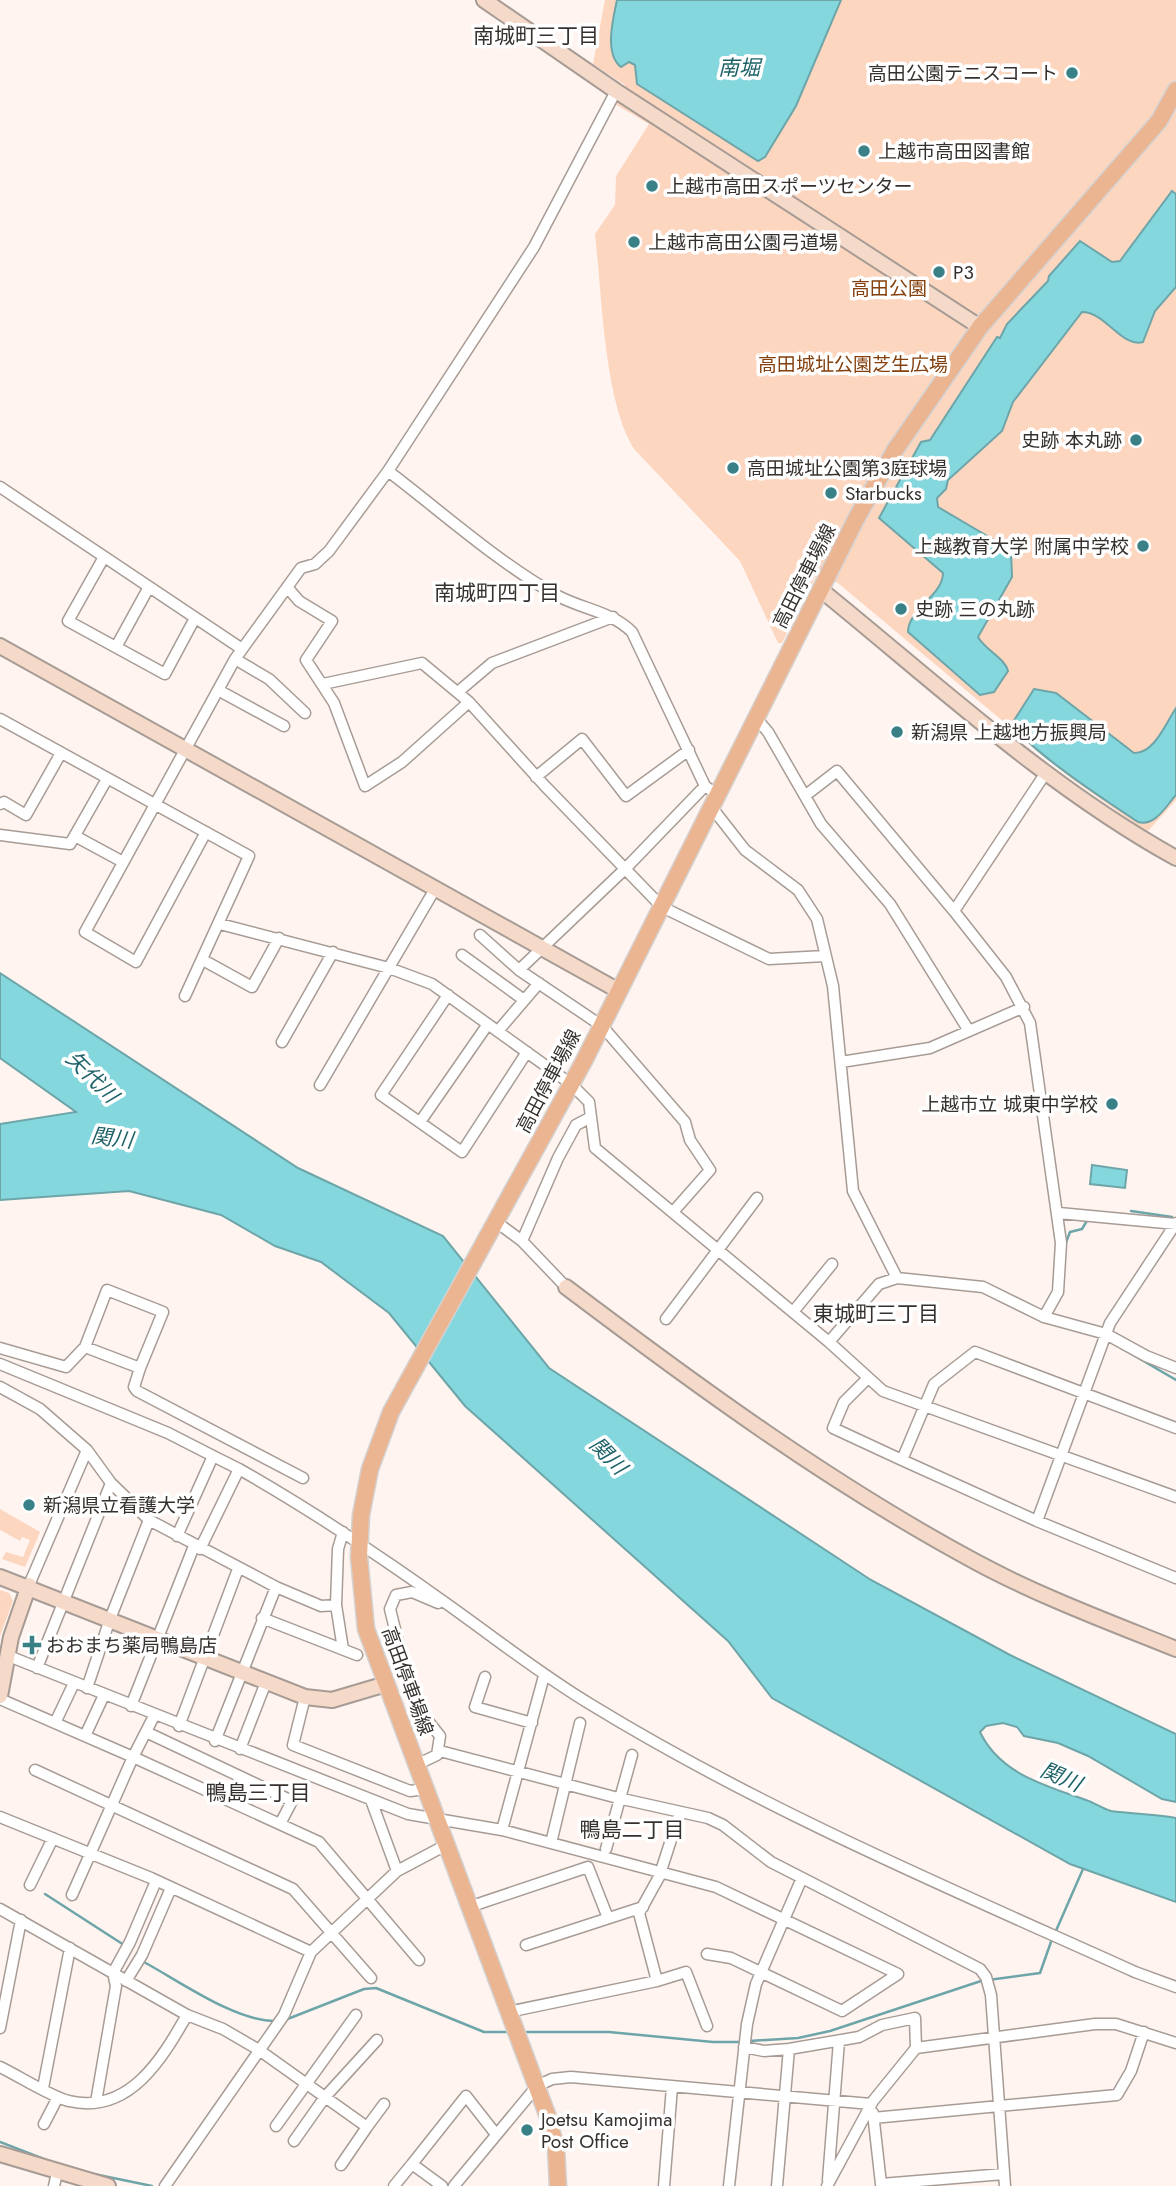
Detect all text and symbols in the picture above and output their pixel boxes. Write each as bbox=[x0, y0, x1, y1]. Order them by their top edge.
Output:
district label: 南城町三丁目 bbox=[473, 21, 599, 51]
water label: 南堀 bbox=[718, 53, 763, 83]
place label: 高田公園テニスコート bbox=[868, 60, 1058, 87]
marker: 高田公園テニスコート bbox=[1064, 65, 1080, 81]
place label: 上越市高田図書館 bbox=[878, 138, 1030, 165]
marker: 上越市高田図書館 bbox=[856, 143, 872, 159]
place label: 上越市高田スポーツセンター bbox=[666, 173, 913, 200]
marker: 上越市高田スポーツセンター bbox=[644, 178, 660, 194]
place label: 上越市高田公園弓道場 bbox=[648, 229, 838, 256]
marker: 上越市高田公園弓道場 bbox=[626, 234, 642, 250]
place label: P3 bbox=[953, 259, 974, 286]
marker: P3 bbox=[931, 264, 947, 280]
park label: 高田公園 bbox=[851, 275, 927, 302]
park label: 高田城址公園芝生広場 bbox=[758, 351, 948, 378]
place label: 史跡 本丸跡 bbox=[1021, 427, 1122, 454]
marker: 史跡 本丸跡 bbox=[1128, 432, 1144, 448]
place label: 高田城址公園第3庭球場 bbox=[747, 455, 947, 482]
marker: 高田城址公園第3庭球場 bbox=[725, 460, 741, 476]
place label: Starbucks bbox=[845, 480, 922, 507]
marker: Starbucks bbox=[823, 485, 839, 501]
street label: 高田停車場線 bbox=[767, 519, 842, 633]
place label: 上越教育大学 附属中学校 bbox=[914, 533, 1129, 560]
marker: 上越教育大学 附属中学校 bbox=[1135, 538, 1151, 554]
district label: 南城町四丁目 bbox=[434, 578, 560, 608]
place label: 史跡 三の丸跡 bbox=[915, 596, 1035, 623]
marker: 史跡 三の丸跡 bbox=[893, 601, 909, 617]
place label: 新潟県 上越地方振興局 bbox=[911, 719, 1107, 746]
marker: 新潟県 上越地方振興局 bbox=[889, 724, 905, 740]
street label: 高田停車場線 bbox=[510, 1025, 587, 1138]
water label: 矢代川 bbox=[59, 1044, 126, 1111]
place label: 上越市立 城東中学校 bbox=[921, 1091, 1098, 1118]
marker: 上越市立 城東中学校 bbox=[1104, 1096, 1120, 1112]
water label: 関川 bbox=[89, 1121, 137, 1156]
district label: 東城町三丁目 bbox=[813, 1299, 939, 1329]
water label: 関川 bbox=[583, 1430, 635, 1483]
place label: 新潟県立看護大学 bbox=[43, 1492, 195, 1519]
marker: 新潟県立看護大学 bbox=[21, 1497, 37, 1513]
street label: 高田停車場線 bbox=[375, 1623, 440, 1739]
place label: おおまち薬局鴨島店 bbox=[46, 1632, 217, 1659]
marker: おおまち薬局鴨島店 bbox=[24, 1637, 40, 1653]
water label: 関川 bbox=[1036, 1755, 1088, 1800]
district label: 鴨島三丁目 bbox=[206, 1778, 311, 1808]
district label: 鴨島二丁目 bbox=[580, 1815, 685, 1845]
place label: Joetsu Kamojima Post Office bbox=[538, 2106, 672, 2155]
marker: Joetsu Kamojima Post Office bbox=[519, 2122, 535, 2138]

